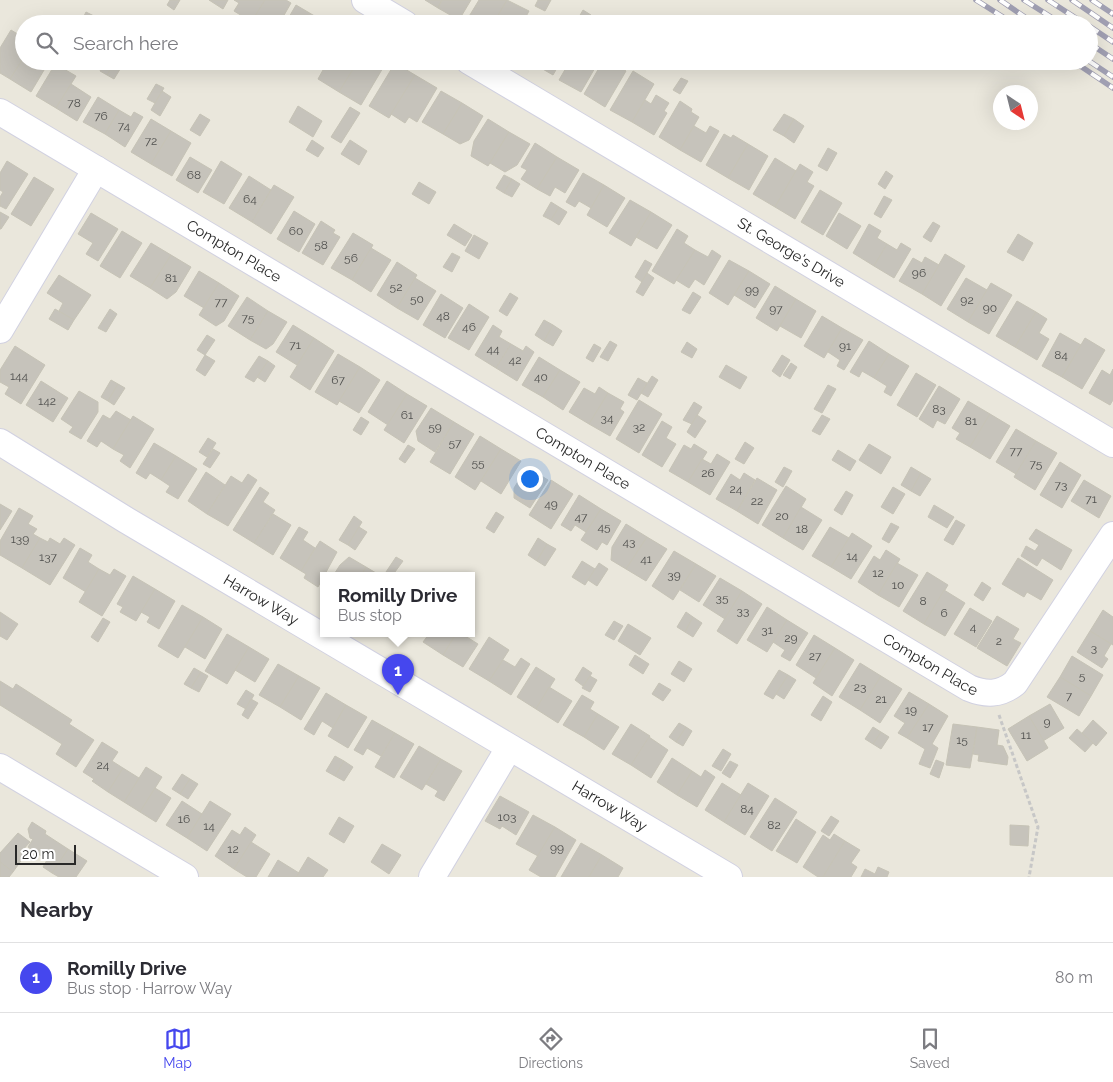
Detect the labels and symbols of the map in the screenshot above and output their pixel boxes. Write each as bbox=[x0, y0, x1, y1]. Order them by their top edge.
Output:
north arrow bbox=[993, 85, 1038, 130]
house number: 78 bbox=[67, 96, 81, 110]
house number: 76 bbox=[94, 109, 108, 123]
house number: 74 bbox=[118, 119, 131, 133]
house number: 72 bbox=[145, 134, 157, 148]
house number: 68 bbox=[187, 168, 201, 182]
house number: 64 bbox=[243, 192, 257, 206]
street label: St. George's Drive bbox=[734, 214, 848, 292]
street label: Compton Place bbox=[183, 216, 285, 286]
house number: 60 bbox=[289, 224, 303, 238]
house number: 58 bbox=[314, 238, 328, 252]
house number: 56 bbox=[344, 251, 358, 265]
house number: 96 bbox=[912, 266, 926, 280]
house number: 81 bbox=[165, 271, 177, 285]
house number: 52 bbox=[390, 280, 402, 294]
house number: 99 bbox=[745, 283, 759, 297]
house number: 50 bbox=[410, 292, 424, 306]
house number: 92 bbox=[960, 293, 974, 307]
house number: 77 bbox=[215, 295, 228, 309]
house number: 90 bbox=[983, 301, 997, 315]
house number: 97 bbox=[769, 302, 783, 316]
house number: 48 bbox=[436, 309, 450, 323]
house number: 75 bbox=[242, 311, 255, 325]
house number: 46 bbox=[462, 320, 476, 334]
house number: 71 bbox=[289, 338, 301, 352]
house number: 91 bbox=[839, 339, 851, 353]
house number: 44 bbox=[486, 342, 500, 356]
house number: 84 bbox=[1054, 348, 1068, 362]
house number: 42 bbox=[509, 353, 521, 367]
house number: 144 bbox=[10, 369, 29, 383]
house number: 40 bbox=[534, 370, 548, 384]
house number: 67 bbox=[331, 373, 345, 387]
house number: 142 bbox=[38, 394, 56, 408]
house number: 83 bbox=[932, 402, 946, 416]
house number: 61 bbox=[401, 408, 413, 422]
house number: 34 bbox=[601, 411, 614, 425]
house number: 81 bbox=[965, 414, 977, 428]
house number: 59 bbox=[428, 420, 442, 434]
house number: 32 bbox=[633, 420, 645, 434]
street label: Compton Place bbox=[532, 423, 634, 494]
house number: 57 bbox=[449, 436, 462, 450]
house number: 77 bbox=[1010, 444, 1023, 458]
house number: 55 bbox=[471, 456, 485, 470]
house number: 75 bbox=[1030, 457, 1043, 471]
your location bbox=[517, 466, 543, 492]
house number: 26 bbox=[701, 466, 715, 480]
house number: 73 bbox=[1055, 478, 1067, 492]
house number: 24 bbox=[730, 482, 743, 496]
house number: 71 bbox=[1085, 492, 1097, 506]
house number: 22 bbox=[751, 494, 763, 508]
house number: 49 bbox=[544, 497, 558, 511]
house number: 20 bbox=[775, 509, 789, 523]
house number: 47 bbox=[575, 510, 588, 524]
house number: 45 bbox=[597, 520, 611, 534]
house number: 18 bbox=[796, 522, 808, 536]
house number: 139 bbox=[11, 532, 29, 546]
house number: 43 bbox=[623, 535, 635, 549]
house number: 14 bbox=[846, 549, 858, 563]
house number: 137 bbox=[39, 550, 58, 564]
house number: 41 bbox=[640, 552, 652, 566]
house number: 12 bbox=[872, 566, 884, 580]
house number: 39 bbox=[667, 568, 681, 582]
street label: Harrow Way bbox=[220, 571, 302, 629]
house number: 10 bbox=[892, 578, 904, 592]
house number: 35 bbox=[716, 591, 729, 605]
house number: 8 bbox=[919, 594, 927, 608]
house number: 33 bbox=[737, 604, 749, 618]
house number: 6 bbox=[940, 606, 948, 620]
house number: 4 bbox=[970, 620, 977, 634]
house number: 31 bbox=[761, 623, 773, 637]
street label: Compton Place bbox=[879, 630, 980, 699]
house number: 29 bbox=[784, 631, 798, 645]
house number: 2 bbox=[996, 634, 1002, 648]
house number: 3 bbox=[1091, 641, 1097, 655]
house number: 27 bbox=[809, 649, 822, 663]
pin: 1 bbox=[382, 654, 414, 695]
house number: 5 bbox=[1079, 669, 1086, 683]
house number: 23 bbox=[854, 680, 866, 694]
house number: 7 bbox=[1066, 689, 1073, 703]
house number: 21 bbox=[875, 692, 887, 706]
house number: 19 bbox=[905, 703, 917, 717]
house number: 9 bbox=[1043, 715, 1051, 729]
house number: 17 bbox=[922, 720, 934, 734]
house number: 11 bbox=[1021, 728, 1031, 742]
house number: 15 bbox=[956, 733, 968, 747]
house number: 24 bbox=[97, 758, 110, 772]
street label: Harrow Way bbox=[569, 777, 650, 835]
house number: 84 bbox=[740, 802, 754, 816]
house number: 103 bbox=[498, 810, 516, 824]
house number: 16 bbox=[178, 812, 190, 826]
house number: 82 bbox=[767, 818, 781, 832]
house number: 14 bbox=[203, 819, 215, 833]
house number: 99 bbox=[550, 841, 564, 855]
scale bar bbox=[15, 842, 76, 865]
house number: 12 bbox=[227, 842, 239, 856]

